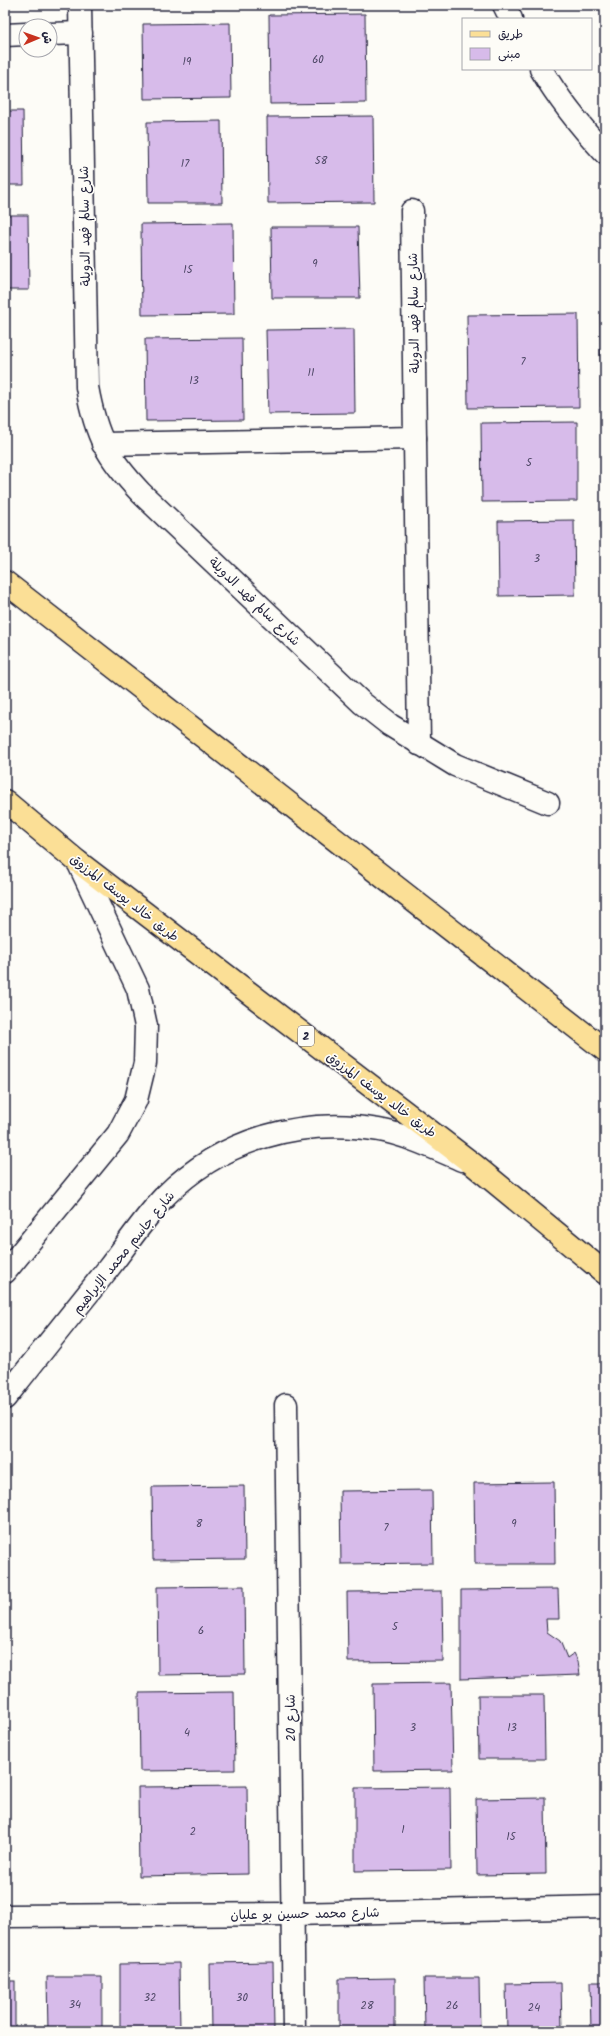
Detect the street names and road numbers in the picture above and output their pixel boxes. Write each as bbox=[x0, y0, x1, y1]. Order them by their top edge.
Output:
street label: شارع سالم فهد الدويلة bbox=[74, 165, 97, 286]
street label: شارع سالم فهد الدويلة bbox=[403, 252, 426, 373]
street label: شارع سالم فهد الدويلة bbox=[203, 553, 305, 652]
street label: طريق خالد يوسف المرزوق bbox=[65, 849, 183, 947]
road number: 2 bbox=[298, 1026, 314, 1046]
street label: طريق خالد يوسف المرزوق bbox=[322, 1047, 441, 1144]
street label: شارع جاسم محمد الإبراهيم bbox=[68, 1187, 181, 1319]
street label: شارع 20 bbox=[281, 1694, 302, 1742]
street label: شارع محمد حسين بو عليان bbox=[230, 1903, 380, 1926]

